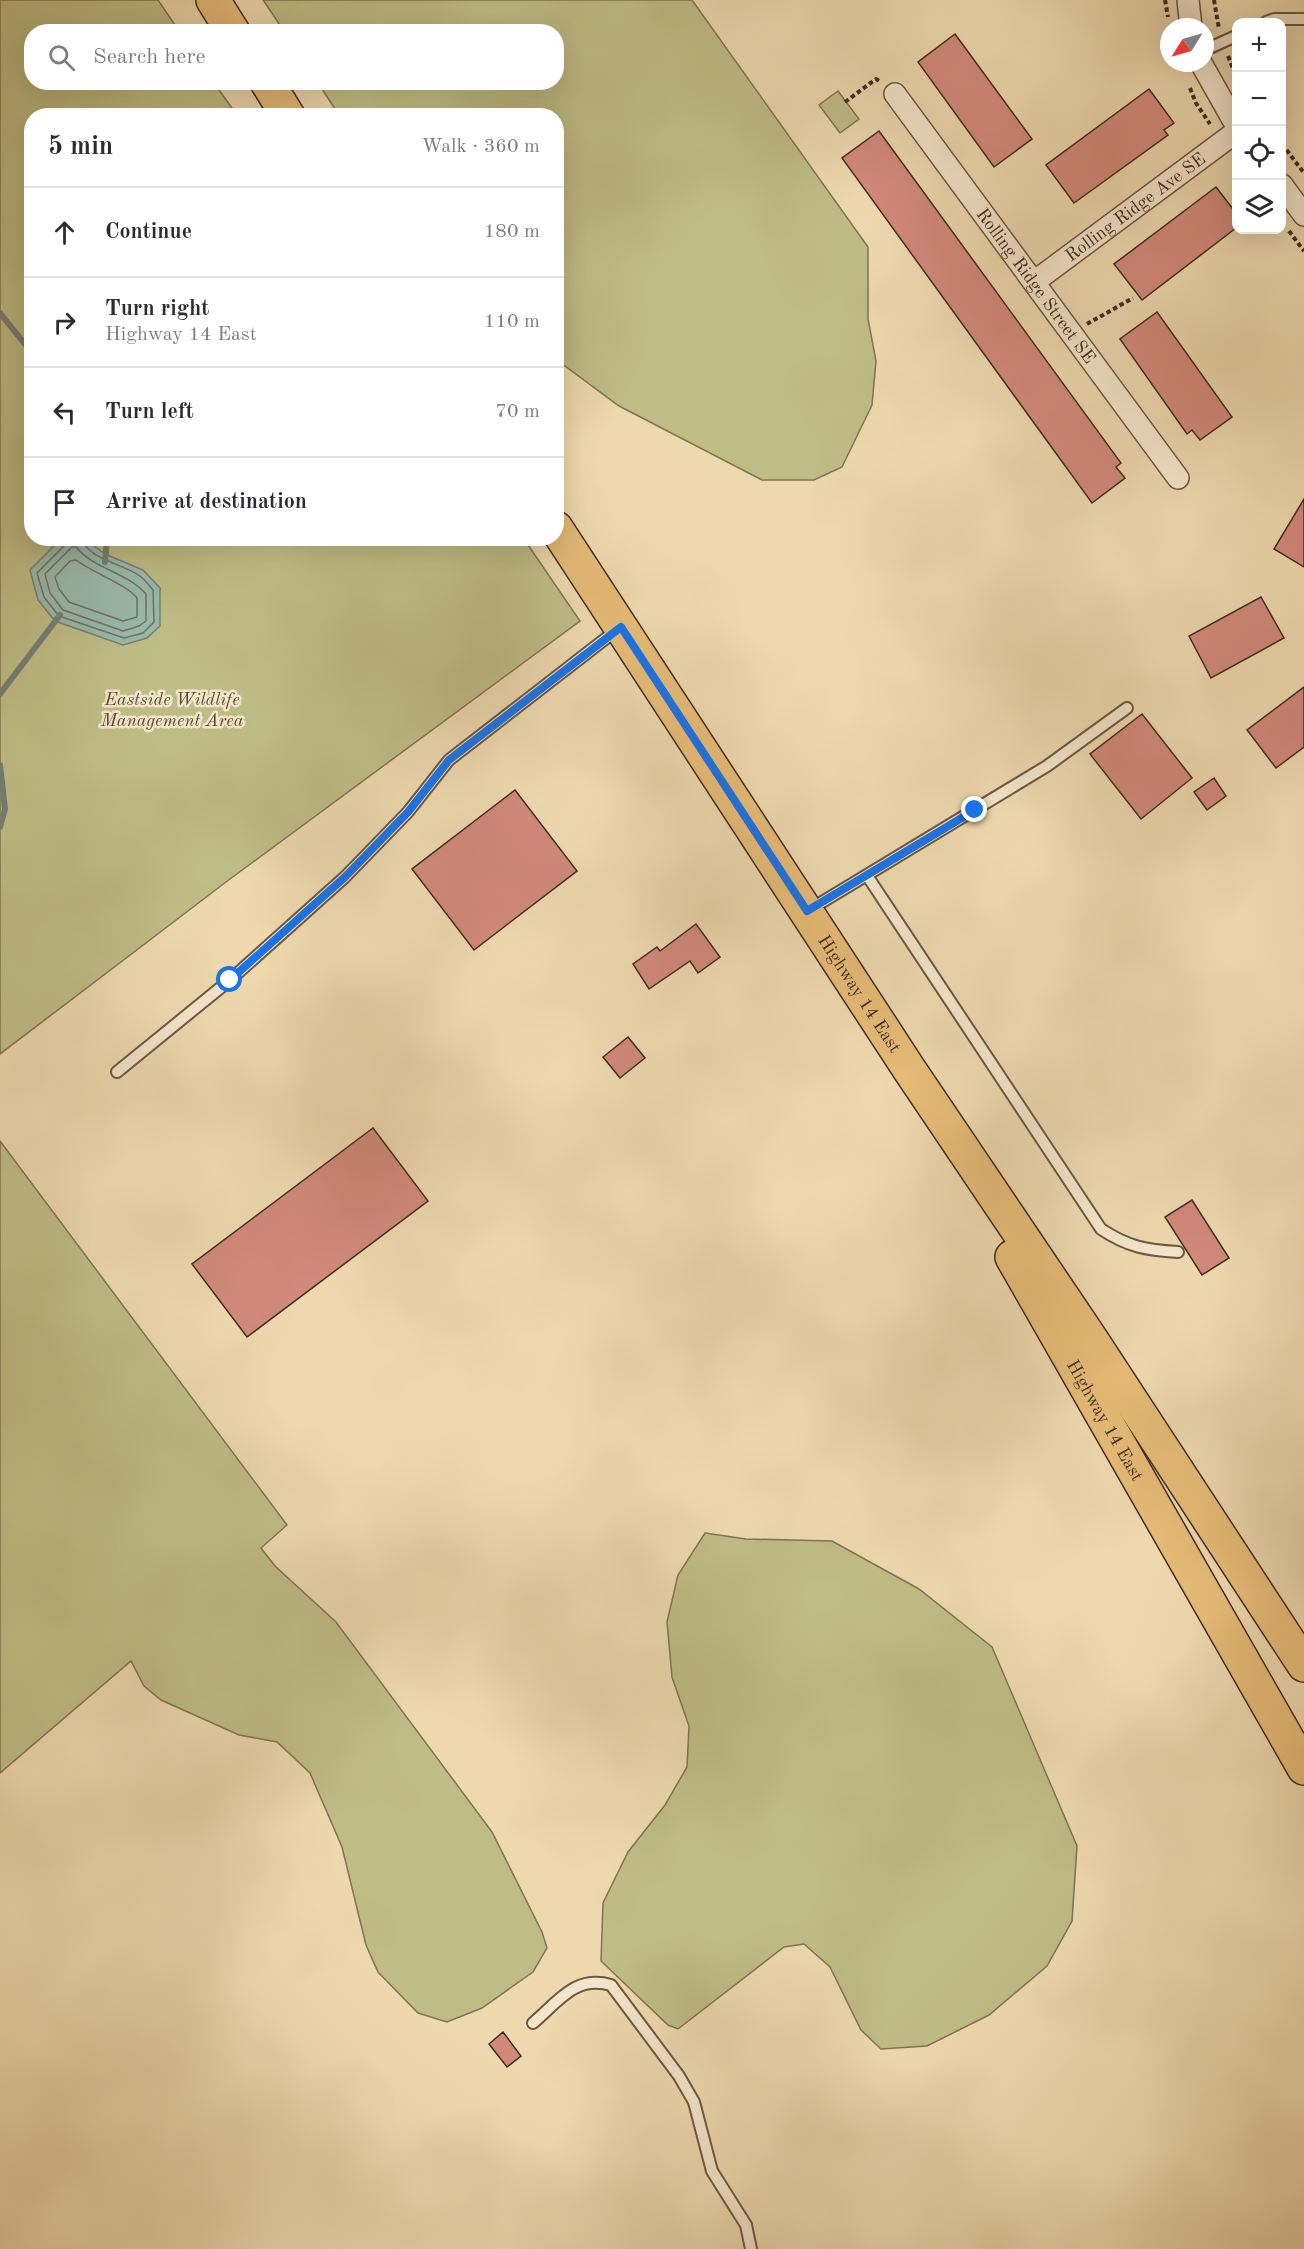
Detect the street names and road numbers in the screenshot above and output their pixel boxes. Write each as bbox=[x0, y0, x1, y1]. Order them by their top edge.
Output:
street label: Rolling Ridge Ave SE bbox=[1062, 150, 1209, 265]
street label: Rolling Ridge Street SE bbox=[973, 205, 1098, 367]
street label: Highway 14 East bbox=[814, 932, 904, 1056]
street label: Highway 14 East bbox=[1063, 1357, 1146, 1484]

